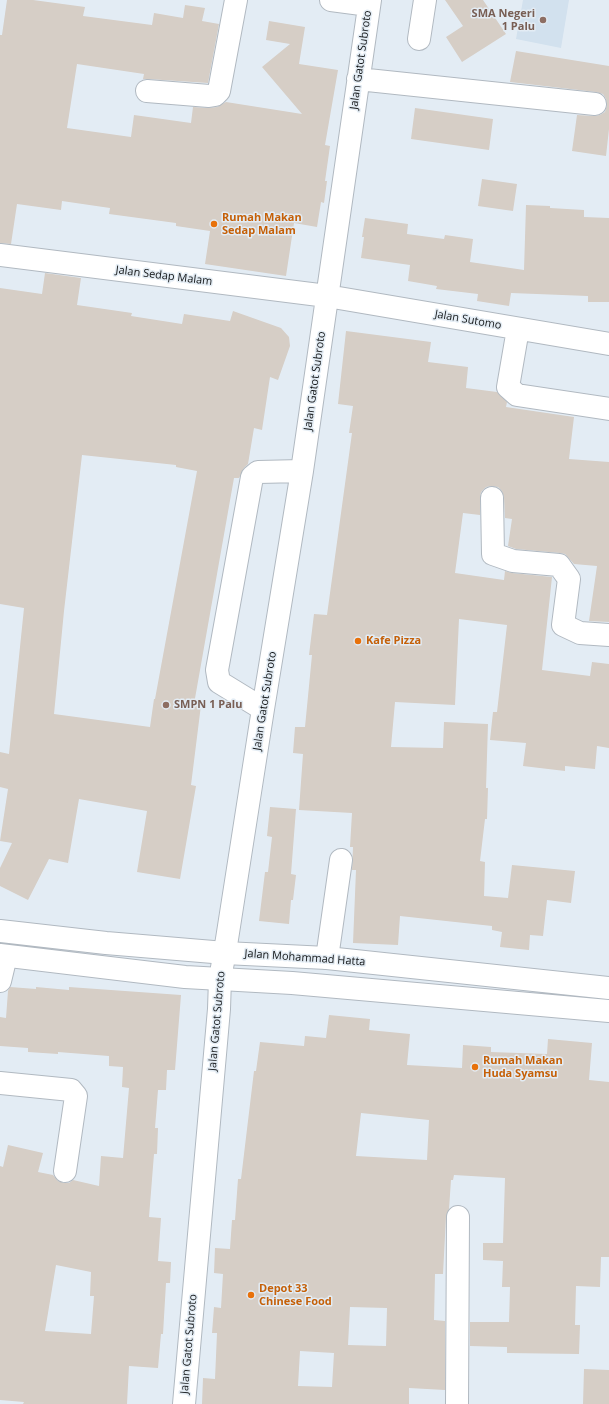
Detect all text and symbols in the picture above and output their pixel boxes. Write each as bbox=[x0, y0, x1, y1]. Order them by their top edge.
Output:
place label: SMA Negeri 1 Palu bbox=[472, 7, 535, 33]
street label: Jalan Gatot Subroto bbox=[347, 9, 375, 111]
marker: SMA Negeri 1 Palu bbox=[538, 15, 548, 25]
place label: Rumah Makan Sedap Malam bbox=[222, 211, 302, 237]
marker: Rumah Makan Sedap Malam bbox=[209, 219, 219, 229]
street label: Jalan Sedap Malam bbox=[115, 264, 213, 288]
street label: Jalan Sutomo bbox=[434, 308, 502, 332]
street label: Jalan Gatot Subroto bbox=[301, 330, 329, 432]
place label: Kafe Pizza bbox=[366, 634, 421, 648]
marker: Kafe Pizza bbox=[353, 636, 363, 646]
street label: Jalan Gatot Subroto bbox=[251, 651, 279, 751]
place label: SMPN 1 Palu bbox=[174, 698, 242, 712]
marker: SMPN 1 Palu bbox=[161, 700, 171, 710]
street label: Jalan Mohammad Hatta bbox=[244, 947, 366, 969]
street label: Jalan Gatot Subroto bbox=[206, 971, 228, 1071]
place label: Rumah Makan Huda Syamsu bbox=[483, 1054, 563, 1080]
marker: Rumah Makan Huda Syamsu bbox=[470, 1062, 480, 1072]
place label: Depot 33 Chinese Food bbox=[259, 1282, 332, 1308]
marker: Depot 33 Chinese Food bbox=[246, 1290, 256, 1300]
street label: Jalan Gatot Subroto bbox=[178, 1294, 200, 1394]

